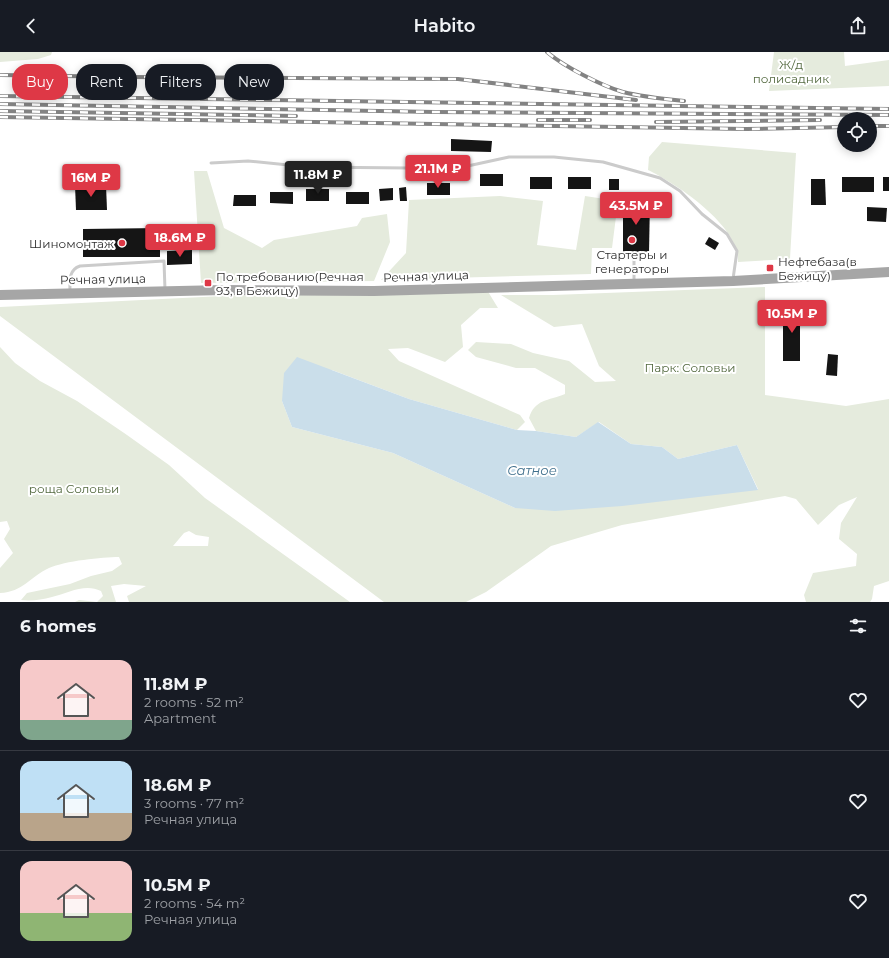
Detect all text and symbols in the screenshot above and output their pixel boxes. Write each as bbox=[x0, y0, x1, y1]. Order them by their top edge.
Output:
icon: back bbox=[20, 15, 42, 37]
text: Habito bbox=[414, 15, 475, 37]
icon: share bbox=[847, 15, 869, 37]
park label: Ж/д полисадник bbox=[753, 57, 829, 86]
chip: Buy bbox=[12, 64, 68, 100]
chip: Rent bbox=[76, 64, 137, 100]
chip: Filters bbox=[145, 64, 216, 100]
chip: New bbox=[224, 64, 284, 100]
map controls bbox=[837, 112, 877, 152]
button: locate bbox=[837, 112, 877, 152]
pin: 21.1M ₽ bbox=[401, 155, 475, 189]
text: 21.1M ₽ bbox=[414, 160, 462, 176]
pin: 11.8M ₽ bbox=[281, 161, 355, 195]
pin: 16M ₽ bbox=[63, 164, 119, 198]
text: 11.8M ₽ bbox=[294, 166, 342, 182]
text: 16M ₽ bbox=[71, 169, 111, 185]
pin: 43.5M ₽ bbox=[599, 192, 673, 226]
text: 43.5M ₽ bbox=[609, 197, 663, 213]
pin: 18.6M ₽ bbox=[143, 224, 217, 258]
text: 18.6M ₽ bbox=[154, 229, 206, 245]
marker: Стартеры и генераторы bbox=[627, 235, 637, 245]
place label: Шиномонтаж bbox=[29, 236, 114, 251]
marker: Шиномонтаж bbox=[117, 238, 127, 248]
place label: Стартеры и генераторы bbox=[595, 247, 669, 276]
place label: Нефтебаза(в Бежицу) bbox=[778, 254, 857, 283]
marker: Нефтебаза(в Бежицу) bbox=[765, 263, 775, 273]
street label: Речная улица bbox=[383, 267, 469, 285]
place label: По требованию(Речная 93, в Бежицу) bbox=[216, 269, 364, 298]
street label: Речная улица bbox=[60, 271, 146, 287]
marker: По требованию(Речная 93, в Бежицу) bbox=[203, 278, 213, 288]
pin: 10.5M ₽ bbox=[755, 300, 829, 334]
text: 10.5M ₽ bbox=[766, 305, 818, 321]
park label: Парк: Соловьи bbox=[644, 360, 736, 375]
water label: Сатное bbox=[507, 462, 557, 478]
park label: роща Соловьи bbox=[29, 481, 119, 496]
icon: filters bbox=[847, 615, 869, 637]
text: 6 homes bbox=[20, 616, 96, 636]
text: 11.8M ₽ bbox=[144, 674, 207, 694]
icon: home bbox=[52, 676, 100, 724]
icon: heart bbox=[847, 689, 869, 711]
text: 2 rooms · 52 m² bbox=[144, 694, 244, 710]
text: Apartment bbox=[144, 710, 216, 726]
text: 18.6M ₽ bbox=[144, 775, 211, 795]
icon: home bbox=[52, 777, 100, 825]
icon: heart bbox=[847, 790, 869, 812]
text: 3 rooms · 77 m² bbox=[144, 795, 244, 811]
text: Речная улица bbox=[144, 811, 237, 827]
text: 10.5M ₽ bbox=[144, 875, 211, 895]
icon: home bbox=[52, 877, 100, 925]
icon: heart bbox=[847, 890, 869, 912]
text: 2 rooms · 54 m² bbox=[144, 895, 245, 911]
text: Речная улица bbox=[144, 911, 237, 927]

